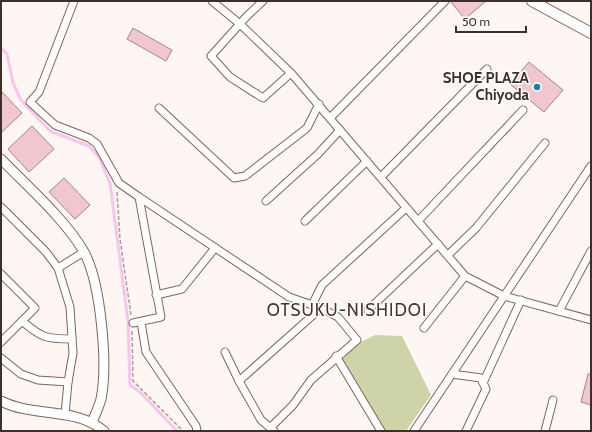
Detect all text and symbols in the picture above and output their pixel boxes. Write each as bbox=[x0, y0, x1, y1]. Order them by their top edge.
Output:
scale bar bbox=[456, 8, 526, 34]
text: 50 m bbox=[462, 14, 490, 29]
place label: SHOE PLAZA Chiyoda bbox=[443, 69, 530, 104]
marker: SHOE PLAZA Chiyoda bbox=[532, 82, 542, 92]
district label: OTSUKU-NISHIDOI bbox=[267, 300, 427, 320]

